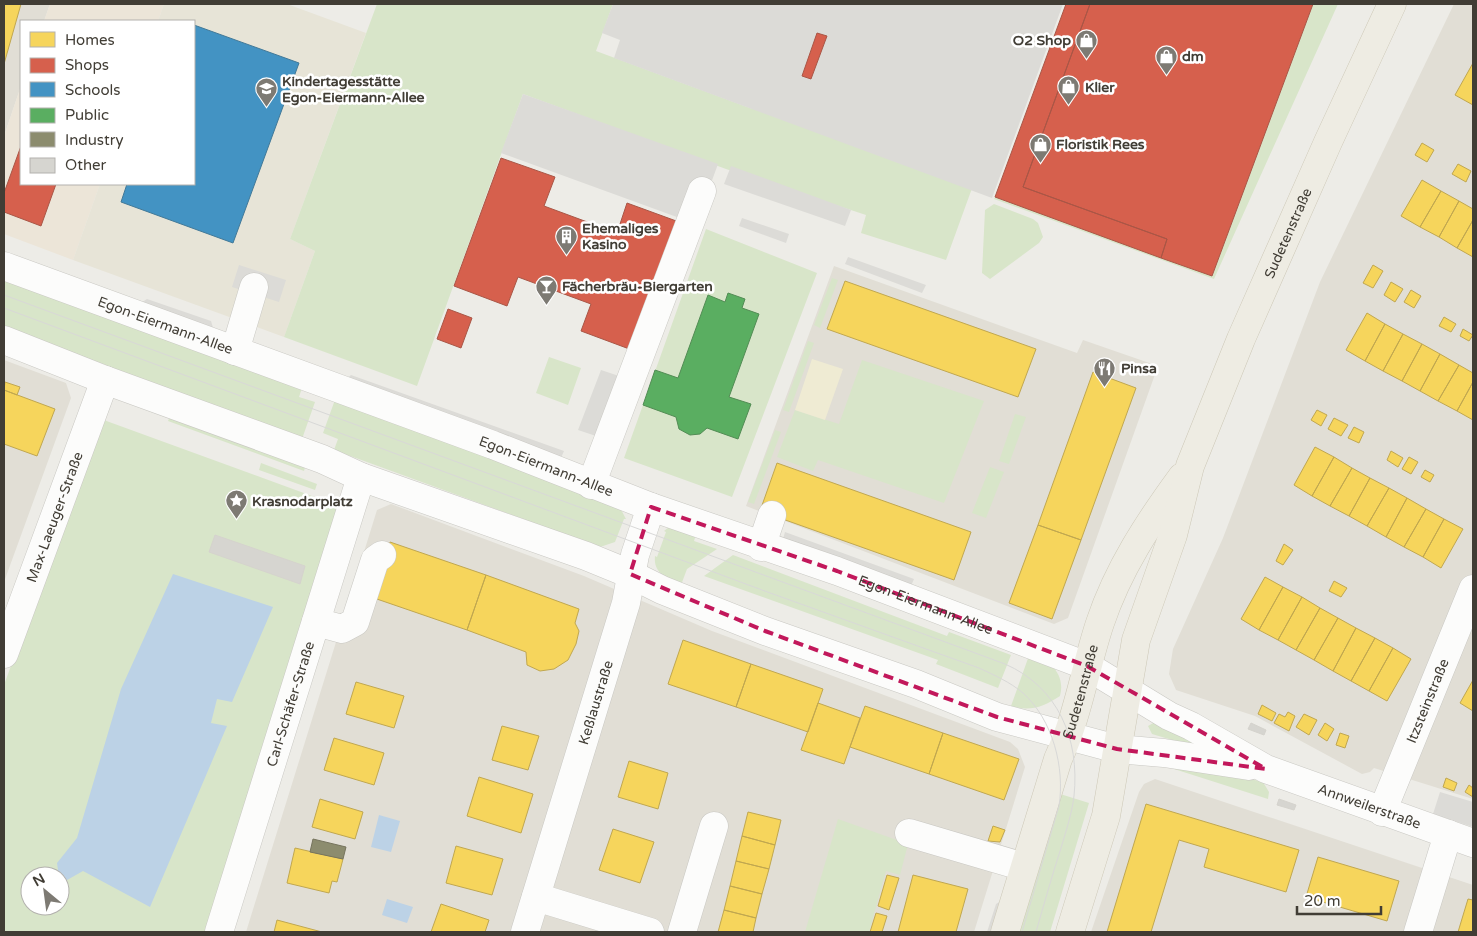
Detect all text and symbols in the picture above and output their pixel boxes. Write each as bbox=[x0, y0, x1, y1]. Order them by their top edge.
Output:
legend bbox=[20, 20, 195, 185]
shop icon: O2 Shop bbox=[1075, 28, 1099, 59]
text: Homes bbox=[65, 31, 115, 49]
place label: O2 Shop bbox=[1013, 32, 1071, 49]
shop icon: dm bbox=[1154, 44, 1178, 75]
place label: dm bbox=[1182, 48, 1204, 65]
text: Shops bbox=[65, 56, 109, 74]
place label: Kindertagesstätte Egon-Eiermann-Allee bbox=[282, 73, 425, 106]
shop icon: Klier bbox=[1057, 75, 1081, 106]
school or university icon: Kindertagesstätte Egon-Eiermann-Allee bbox=[254, 77, 278, 108]
place label: Klier bbox=[1085, 79, 1115, 96]
text: Schools bbox=[65, 81, 121, 99]
text: Public bbox=[65, 106, 109, 124]
text: Industry bbox=[65, 131, 124, 149]
shop icon: Floristik Rees bbox=[1028, 132, 1052, 163]
place label: Floristik Rees bbox=[1056, 136, 1145, 153]
text: Other bbox=[65, 156, 107, 174]
street label: Sudetenstraße bbox=[1261, 185, 1316, 281]
place label: Ehemaliges Kasino bbox=[582, 220, 659, 253]
building icon: Ehemaliges Kasino bbox=[554, 224, 578, 255]
bar icon: Fächerbräu-Biergarten bbox=[534, 274, 558, 305]
place label: Fächerbräu-Biergarten bbox=[562, 278, 713, 295]
street label: Egon-Eiermann-Allee bbox=[95, 293, 235, 358]
restaurant icon: Pinsa bbox=[1093, 356, 1117, 387]
place label: Pinsa bbox=[1121, 360, 1157, 377]
street label: Egon-Eiermann-Allee bbox=[477, 433, 616, 500]
street label: Max-Laeuger-Straße bbox=[23, 450, 87, 585]
place icon: Krasnodarplatz bbox=[224, 489, 248, 520]
place label: Krasnodarplatz bbox=[252, 493, 353, 510]
street label: Egon-Eiermann-Allee bbox=[856, 572, 995, 638]
street label: Carl-Schäfer-Straße bbox=[263, 639, 318, 769]
street label: Sudetenstraße bbox=[1059, 643, 1102, 741]
street label: Itzsteinstraße bbox=[1403, 656, 1453, 746]
street label: Keßlaustraße bbox=[575, 658, 617, 747]
street label: Annweilerstraße bbox=[1315, 780, 1423, 833]
north arrow bbox=[20, 866, 70, 916]
text: N bbox=[30, 870, 48, 890]
scale bar bbox=[1297, 884, 1381, 916]
text: 20 m bbox=[1304, 892, 1341, 910]

